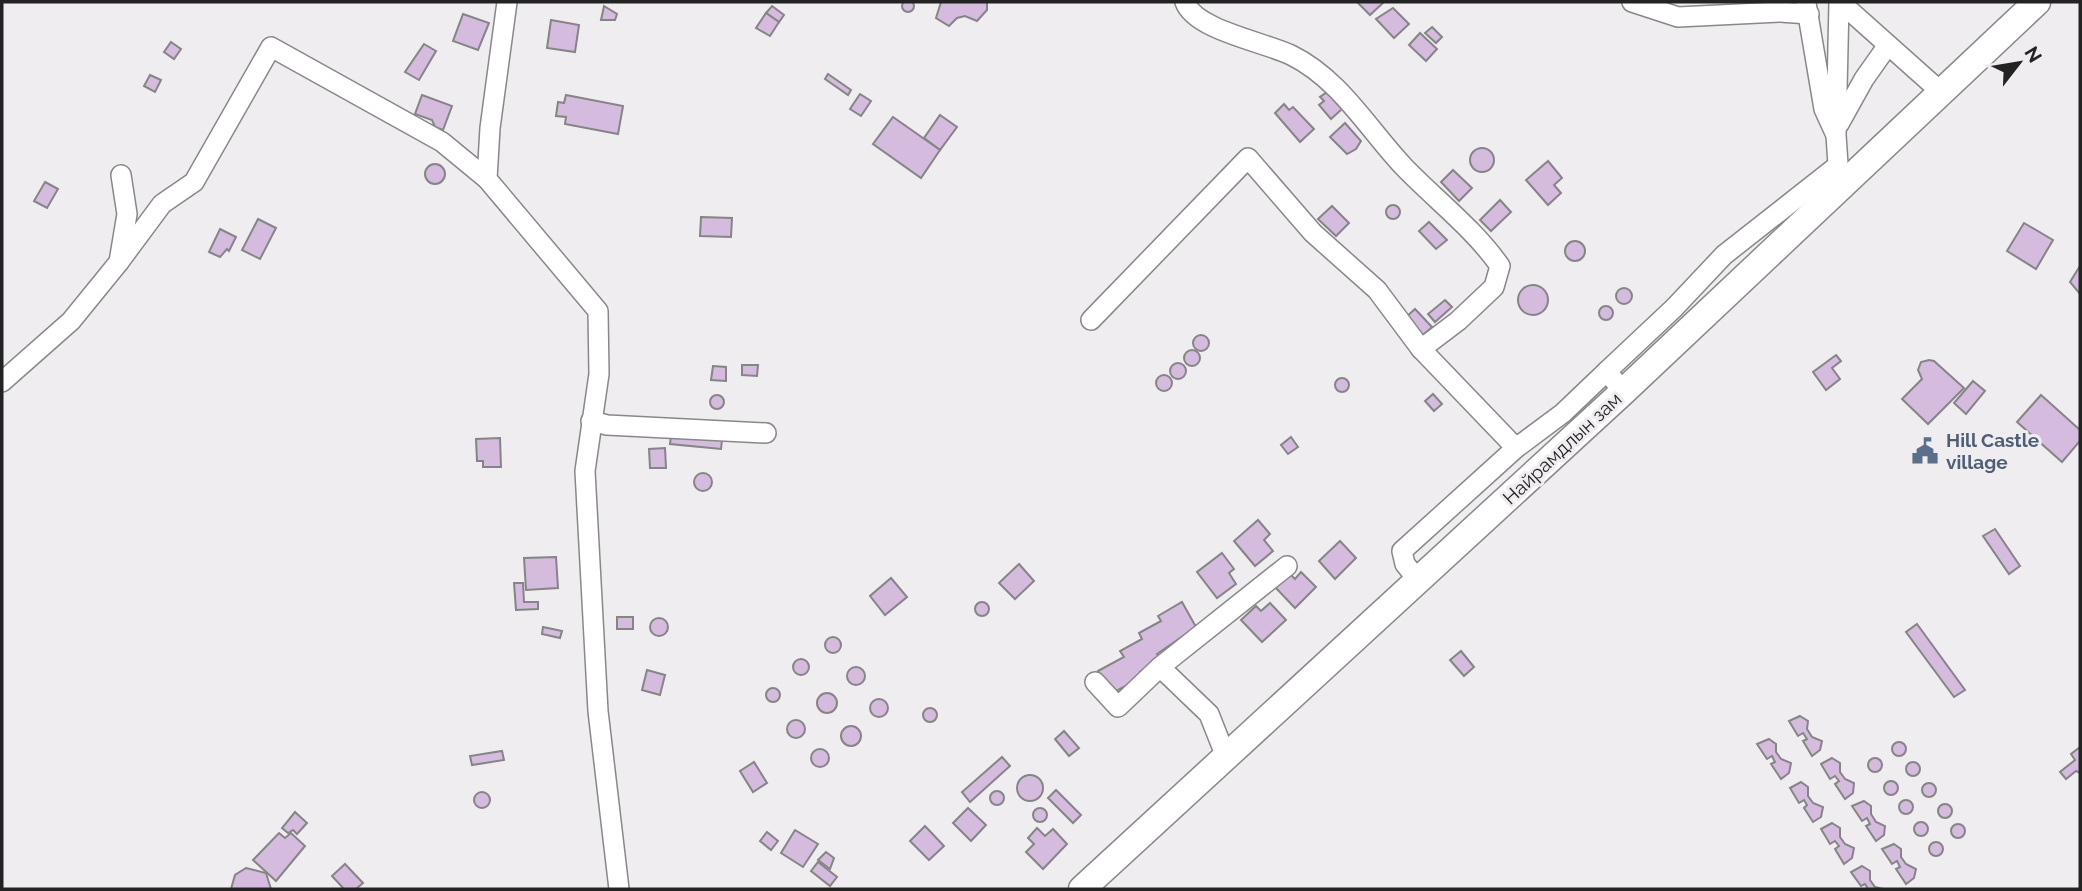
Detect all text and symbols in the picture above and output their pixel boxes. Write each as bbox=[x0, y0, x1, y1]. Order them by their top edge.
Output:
north arrow bbox=[1984, 28, 2054, 98]
text: N bbox=[2020, 42, 2047, 66]
street label: Найрамдлын зам bbox=[1498, 387, 1626, 509]
place label: Hill Castle village bbox=[1946, 429, 2039, 473]
public building icon: Hill Castle village bbox=[1910, 436, 1940, 466]

